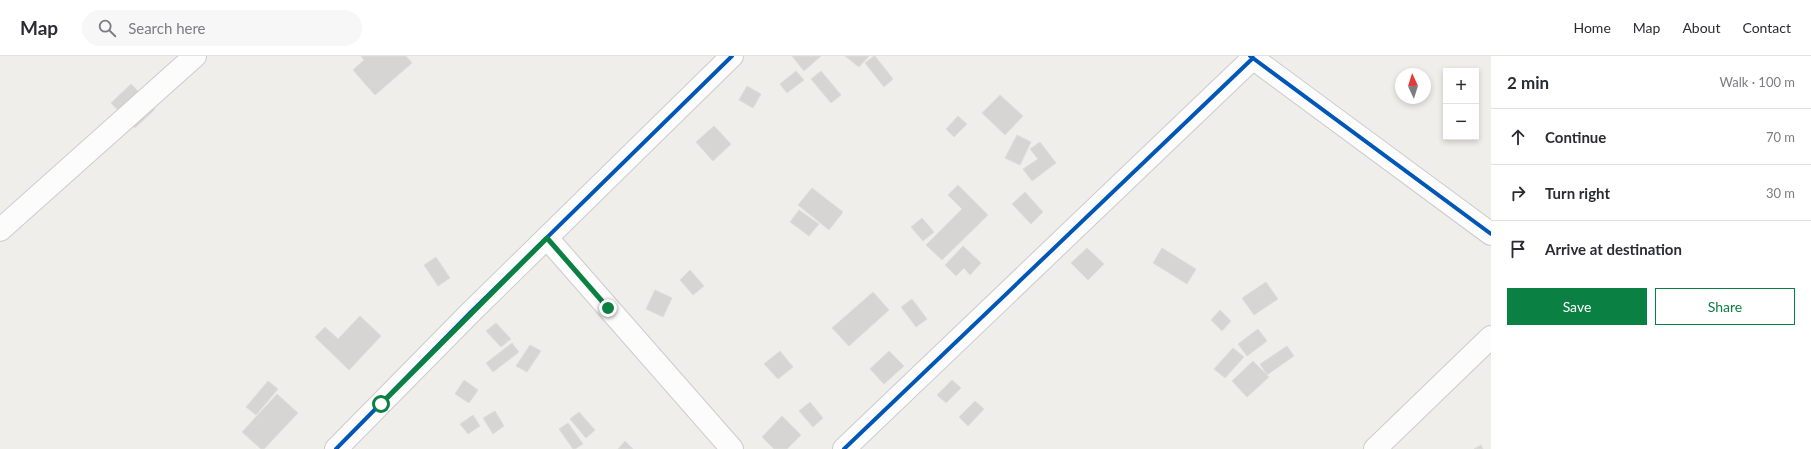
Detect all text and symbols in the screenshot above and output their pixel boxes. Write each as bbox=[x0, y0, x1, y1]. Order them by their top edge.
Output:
search box bbox=[82, 10, 362, 46]
text: Map bbox=[20, 16, 58, 39]
icon: search bbox=[96, 17, 118, 39]
text: Search here bbox=[128, 19, 206, 37]
text: Home bbox=[1573, 19, 1611, 36]
text: Map bbox=[1633, 19, 1660, 36]
text: About bbox=[1682, 19, 1720, 36]
text: Contact bbox=[1742, 19, 1791, 36]
north arrow bbox=[1395, 68, 1431, 104]
map controls bbox=[1443, 68, 1479, 140]
button: + bbox=[1443, 68, 1479, 104]
text: 2 min bbox=[1507, 72, 1549, 93]
text: Walk · 100 m bbox=[1719, 74, 1795, 90]
button: − bbox=[1443, 104, 1479, 140]
icon: ahead bbox=[1507, 126, 1529, 148]
text: Continue bbox=[1545, 128, 1606, 146]
text: 70 m bbox=[1766, 129, 1795, 145]
icon: right bbox=[1507, 182, 1529, 204]
text: Turn right bbox=[1545, 184, 1610, 202]
text: 30 m bbox=[1766, 185, 1795, 201]
icon: arrive bbox=[1507, 238, 1529, 260]
text: Arrive at destination bbox=[1545, 240, 1682, 258]
button: Save bbox=[1507, 288, 1647, 325]
button: Share bbox=[1655, 288, 1795, 325]
route end bbox=[599, 299, 617, 317]
route start bbox=[372, 395, 390, 413]

